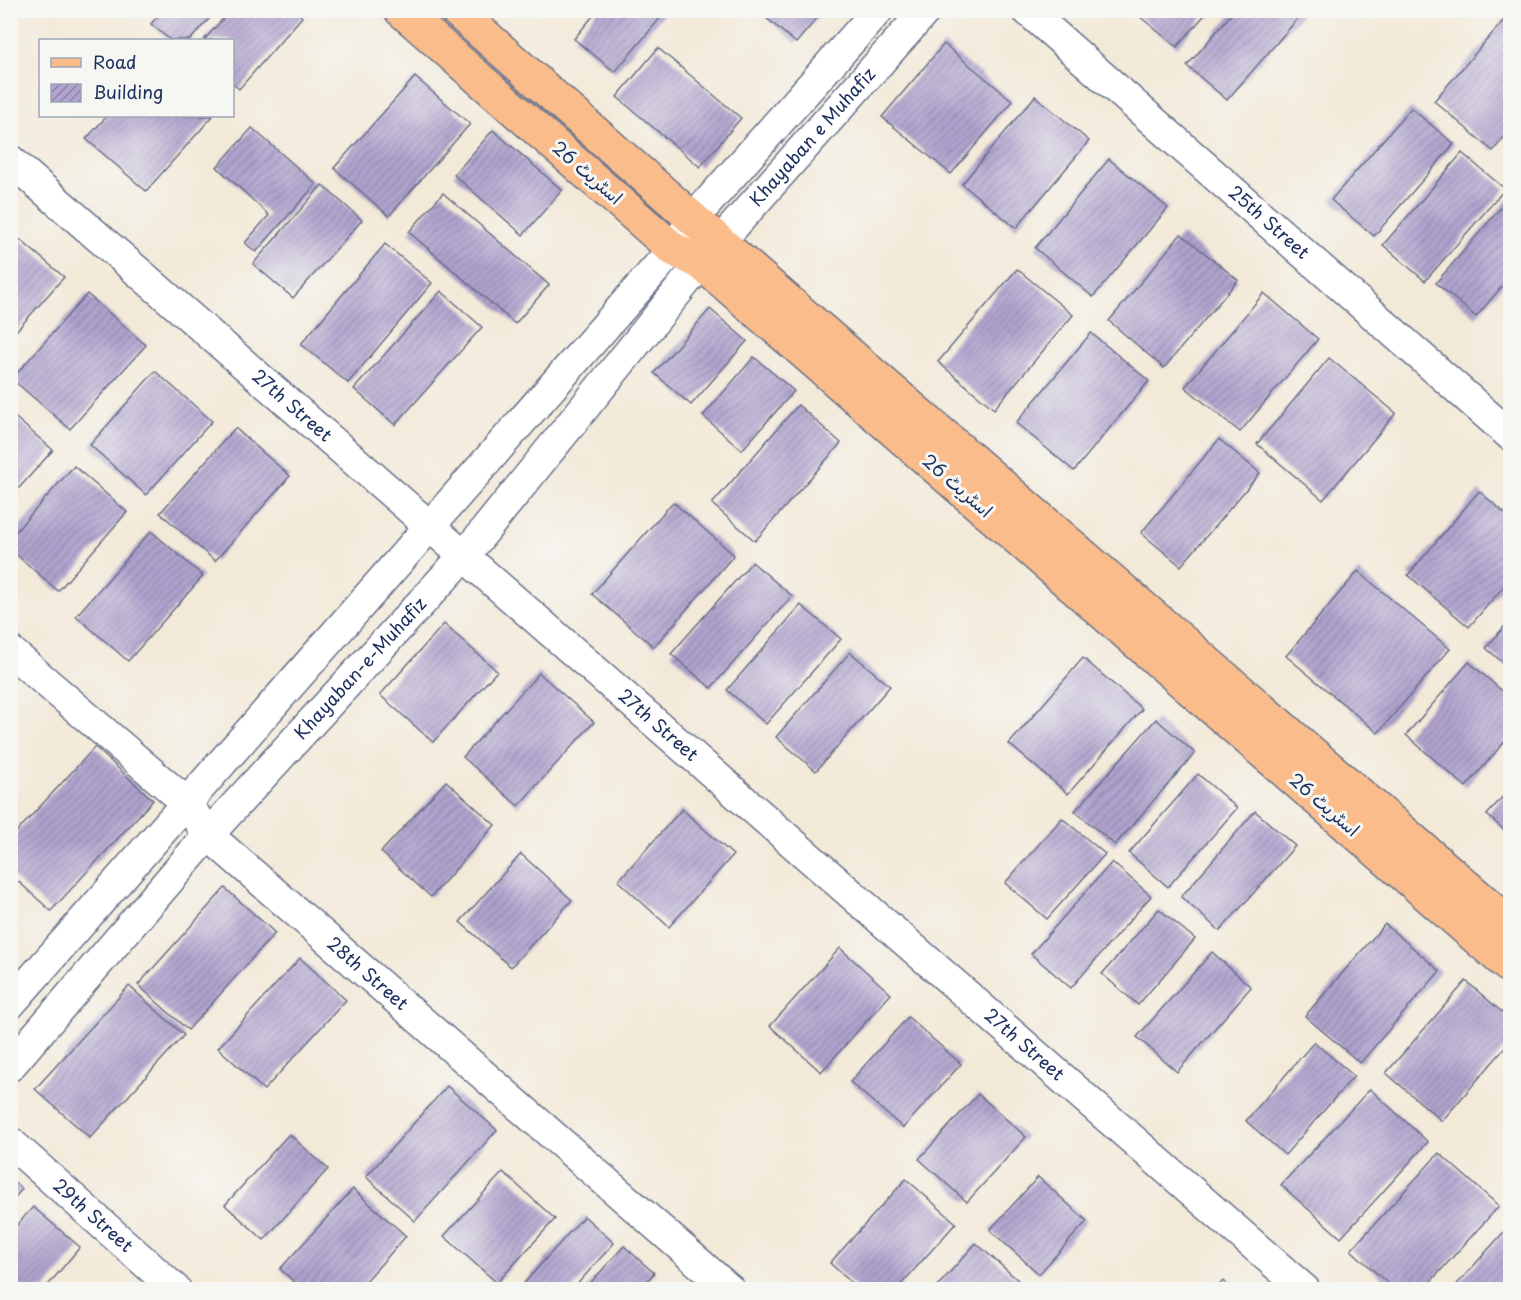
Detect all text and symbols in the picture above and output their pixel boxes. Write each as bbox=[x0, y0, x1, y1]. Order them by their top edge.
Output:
legend bbox=[39, 39, 234, 117]
text: Road bbox=[93, 48, 137, 75]
street label: Khayaban e Muhafiz bbox=[742, 60, 881, 212]
text: Building bbox=[93, 78, 163, 105]
street label: اسٹریٹ 26 bbox=[547, 134, 629, 210]
street label: 25th Street bbox=[1223, 178, 1316, 265]
street label: 27th Street bbox=[247, 362, 339, 447]
street label: اسٹریٹ 26 bbox=[917, 447, 999, 523]
street label: Khayaban-e-Muhafiz bbox=[287, 590, 432, 745]
street label: 27th Street bbox=[613, 682, 705, 767]
street label: اسٹریٹ 26 bbox=[1284, 766, 1366, 842]
street label: 28th Street bbox=[322, 930, 415, 1016]
street label: 27th Street bbox=[979, 1001, 1071, 1086]
street label: 29th Street bbox=[48, 1172, 140, 1258]

